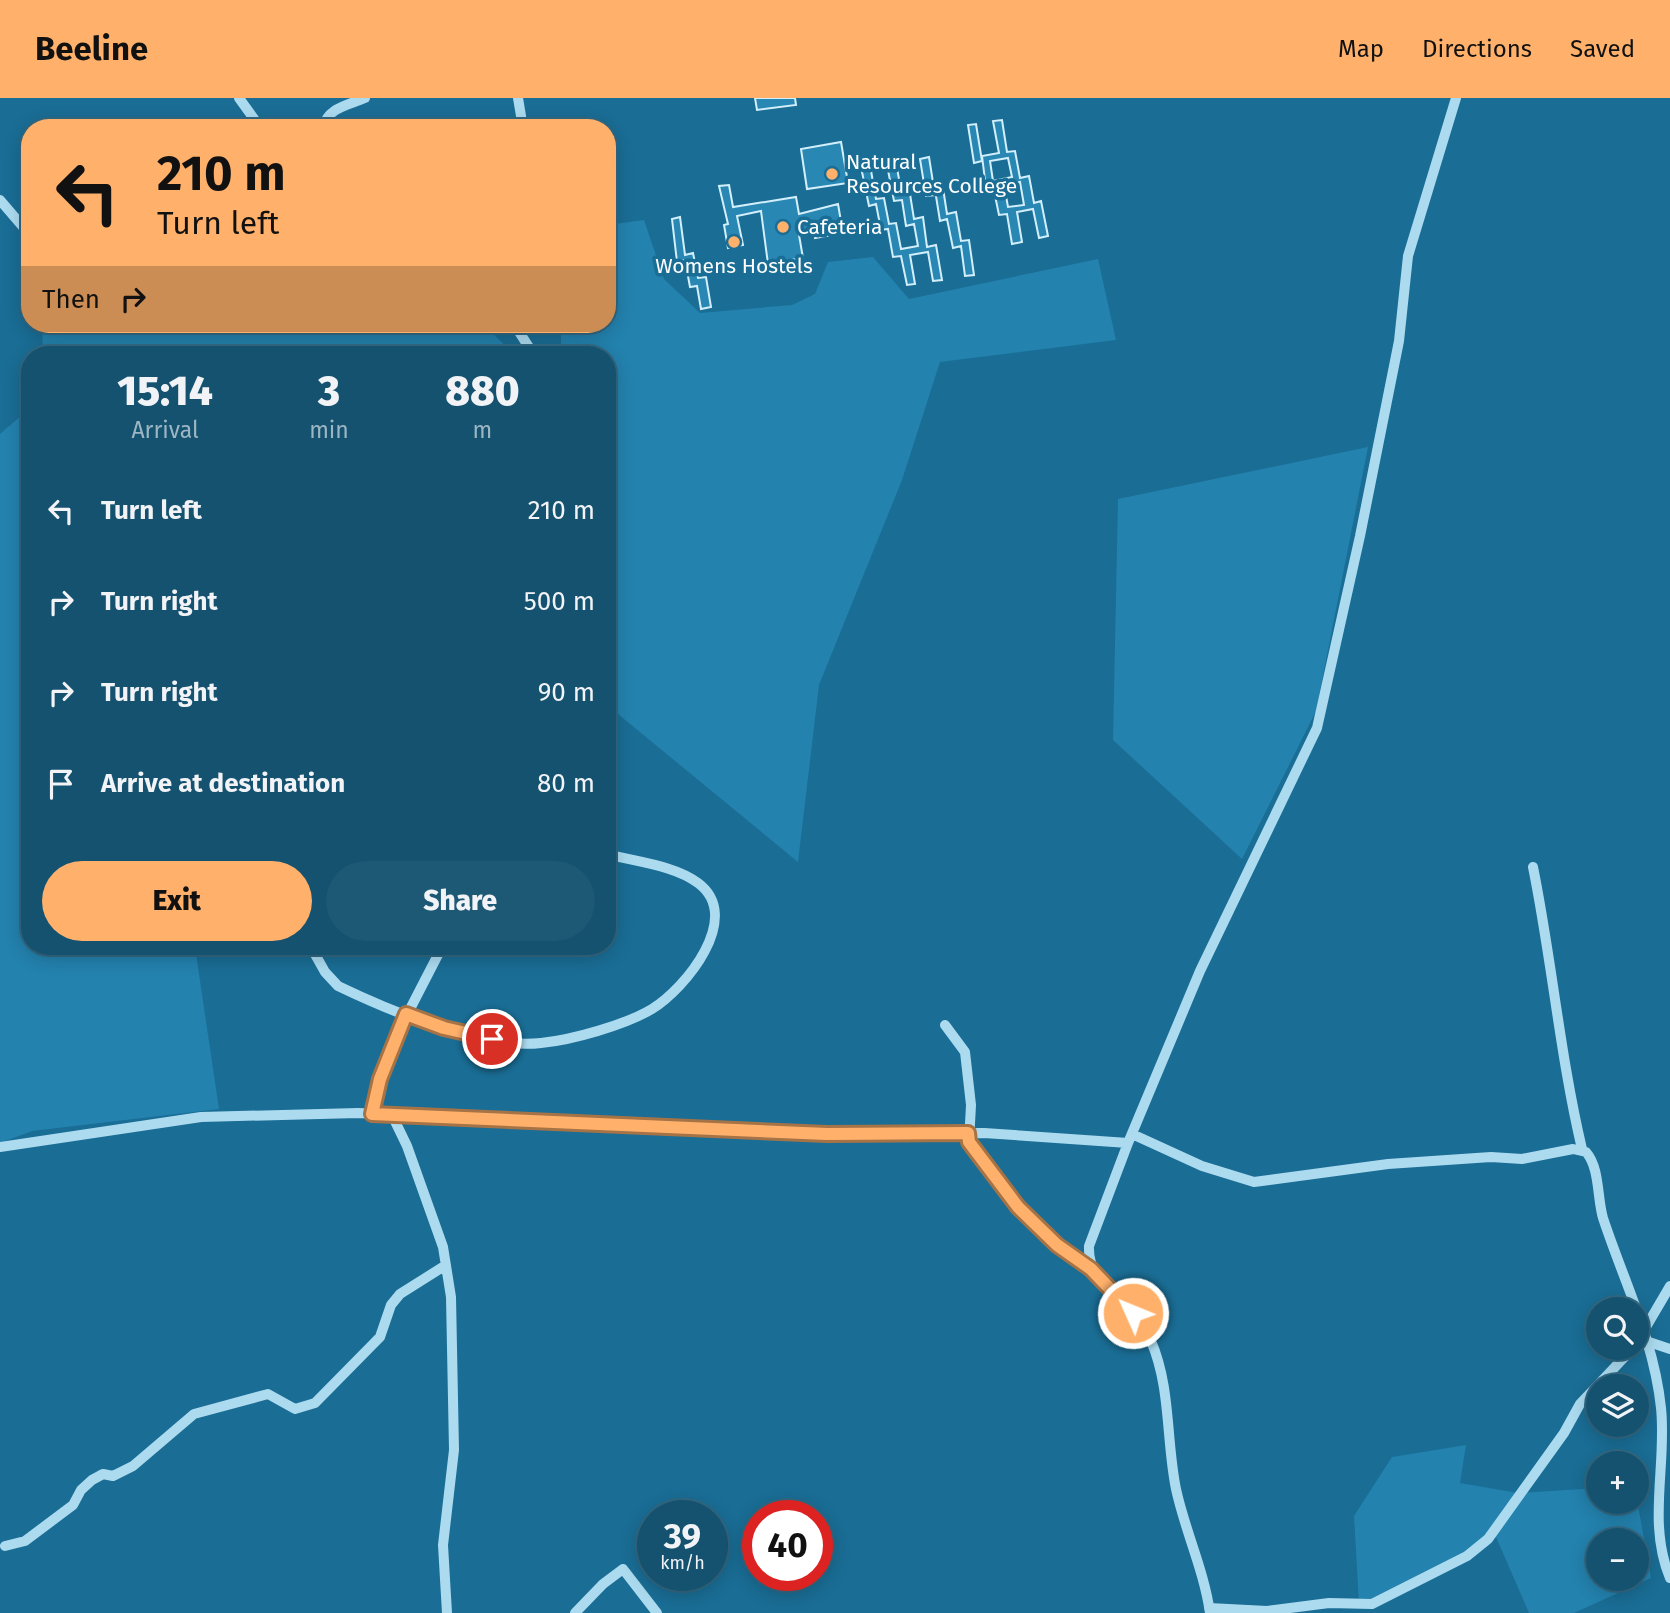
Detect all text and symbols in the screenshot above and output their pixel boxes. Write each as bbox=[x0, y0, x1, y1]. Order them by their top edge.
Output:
text: Beeline bbox=[35, 29, 148, 69]
text: Map bbox=[1338, 35, 1384, 63]
text: Directions bbox=[1422, 35, 1532, 63]
text: Saved bbox=[1570, 35, 1635, 63]
text: 210 m bbox=[157, 144, 286, 203]
icon: left bbox=[42, 147, 133, 238]
place label: Natural Resources College bbox=[846, 149, 1017, 199]
marker: Natural Resources College bbox=[824, 166, 840, 182]
text: Turn left bbox=[157, 204, 279, 242]
place label: Cafeteria bbox=[797, 214, 882, 240]
marker: Cafeteria bbox=[775, 219, 791, 235]
marker: Womens Hostels bbox=[726, 234, 742, 250]
place label: Womens Hostels bbox=[655, 253, 813, 279]
icon: right bbox=[114, 280, 152, 318]
text: Then bbox=[42, 284, 100, 315]
text: 15:14 bbox=[117, 366, 213, 416]
text: 3 bbox=[318, 366, 340, 416]
text: 880 bbox=[445, 366, 520, 416]
text: Arrival bbox=[131, 416, 199, 444]
text: min bbox=[309, 416, 349, 444]
text: m bbox=[473, 416, 492, 444]
icon: left bbox=[42, 492, 80, 530]
text: Turn left bbox=[101, 495, 202, 526]
text: 210 m bbox=[528, 495, 595, 526]
icon: right bbox=[42, 583, 80, 621]
text: Turn right bbox=[101, 586, 218, 617]
text: 500 m bbox=[524, 586, 595, 617]
icon: right bbox=[42, 674, 80, 712]
text: Turn right bbox=[101, 677, 218, 708]
text: 90 m bbox=[538, 677, 595, 708]
icon: arrive bbox=[42, 765, 80, 803]
text: Arrive at destination bbox=[101, 768, 345, 799]
text: 80 m bbox=[537, 768, 595, 799]
button: Exit bbox=[42, 861, 312, 941]
button: Share bbox=[326, 861, 595, 941]
pin bbox=[462, 1009, 522, 1069]
icon: arrive bbox=[473, 1020, 511, 1058]
position arrow bbox=[1096, 1276, 1170, 1350]
map controls bbox=[1586, 1297, 1649, 1591]
button: search bbox=[1586, 1297, 1649, 1360]
button: layers bbox=[1586, 1374, 1649, 1437]
button: + bbox=[1586, 1451, 1649, 1514]
speed limit sign: 40 bbox=[742, 1500, 833, 1591]
text: 39 bbox=[664, 1515, 701, 1557]
button: − bbox=[1586, 1528, 1649, 1591]
text: km/h bbox=[660, 1552, 705, 1574]

